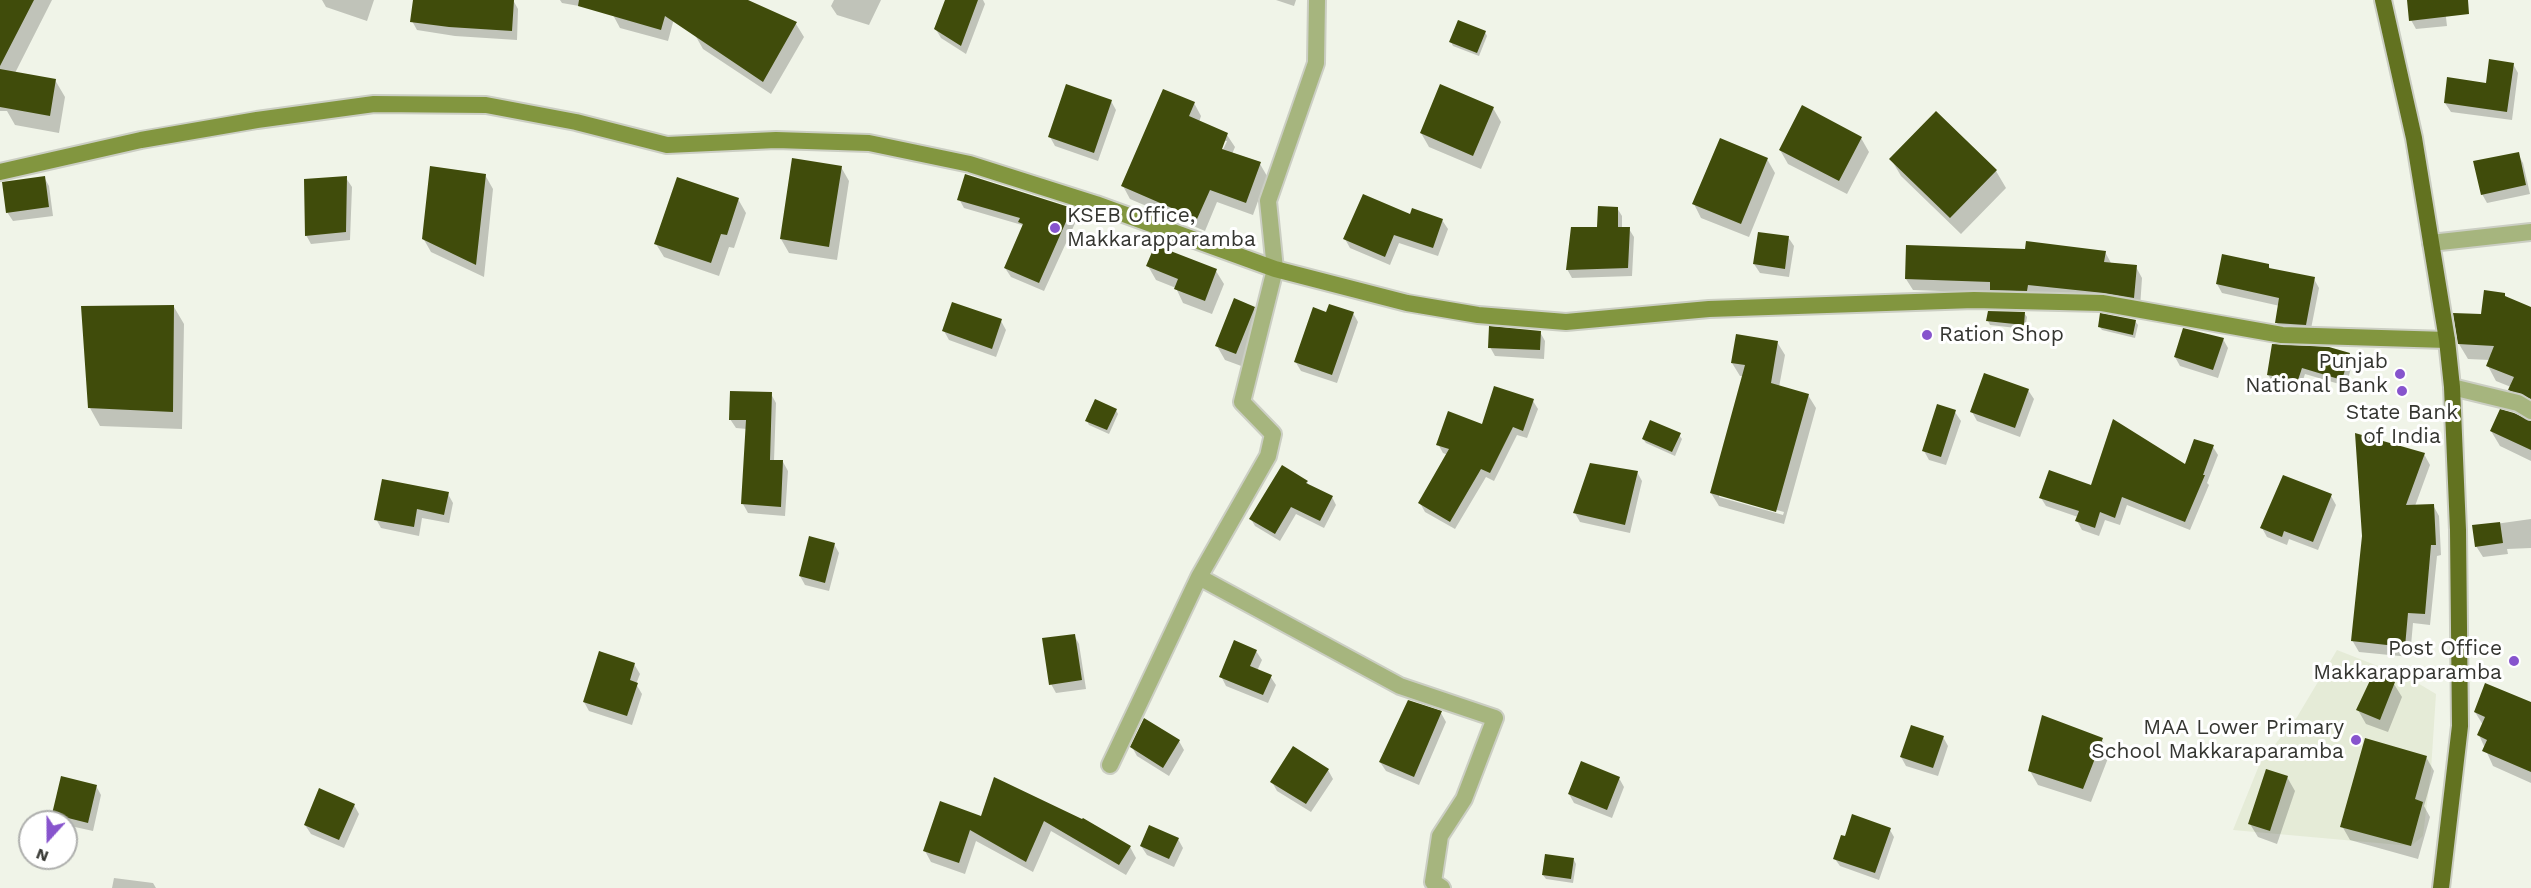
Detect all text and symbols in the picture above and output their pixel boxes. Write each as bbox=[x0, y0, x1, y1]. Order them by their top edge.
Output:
place label: KSEB Office, Makkarapparamba bbox=[1067, 203, 1256, 253]
marker: KSEB Office, Makkarapparamba bbox=[1048, 221, 1062, 235]
place label: Ration Shop bbox=[1939, 322, 2064, 348]
marker: Ration Shop bbox=[1920, 328, 1934, 342]
place label: Punjab National Bank bbox=[2245, 349, 2388, 399]
marker: Punjab National Bank bbox=[2393, 367, 2407, 381]
marker: State Bank of India bbox=[2395, 384, 2409, 398]
place label: State Bank of India bbox=[2346, 400, 2458, 450]
place label: Post Office Makkarapparamba bbox=[2313, 636, 2502, 686]
marker: Post Office Makkarapparamba bbox=[2507, 654, 2521, 668]
place label: MAA Lower Primary School Makkaraparamba bbox=[2091, 715, 2344, 765]
marker: MAA Lower Primary School Makkaraparamba bbox=[2349, 733, 2363, 747]
north arrow bbox=[18, 810, 78, 870]
text: N bbox=[33, 844, 51, 866]

